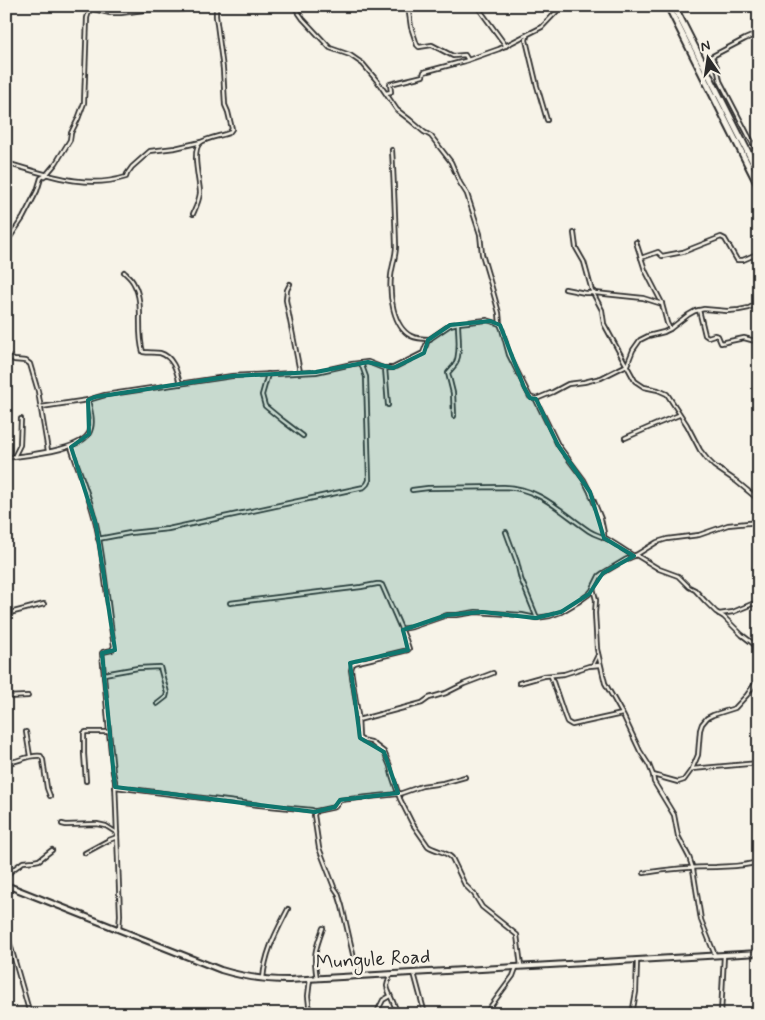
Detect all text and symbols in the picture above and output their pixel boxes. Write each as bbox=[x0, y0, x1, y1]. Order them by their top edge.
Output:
north arrow bbox=[682, 32, 732, 82]
text: N bbox=[699, 36, 712, 56]
street label: Mungule Road bbox=[315, 944, 431, 977]

